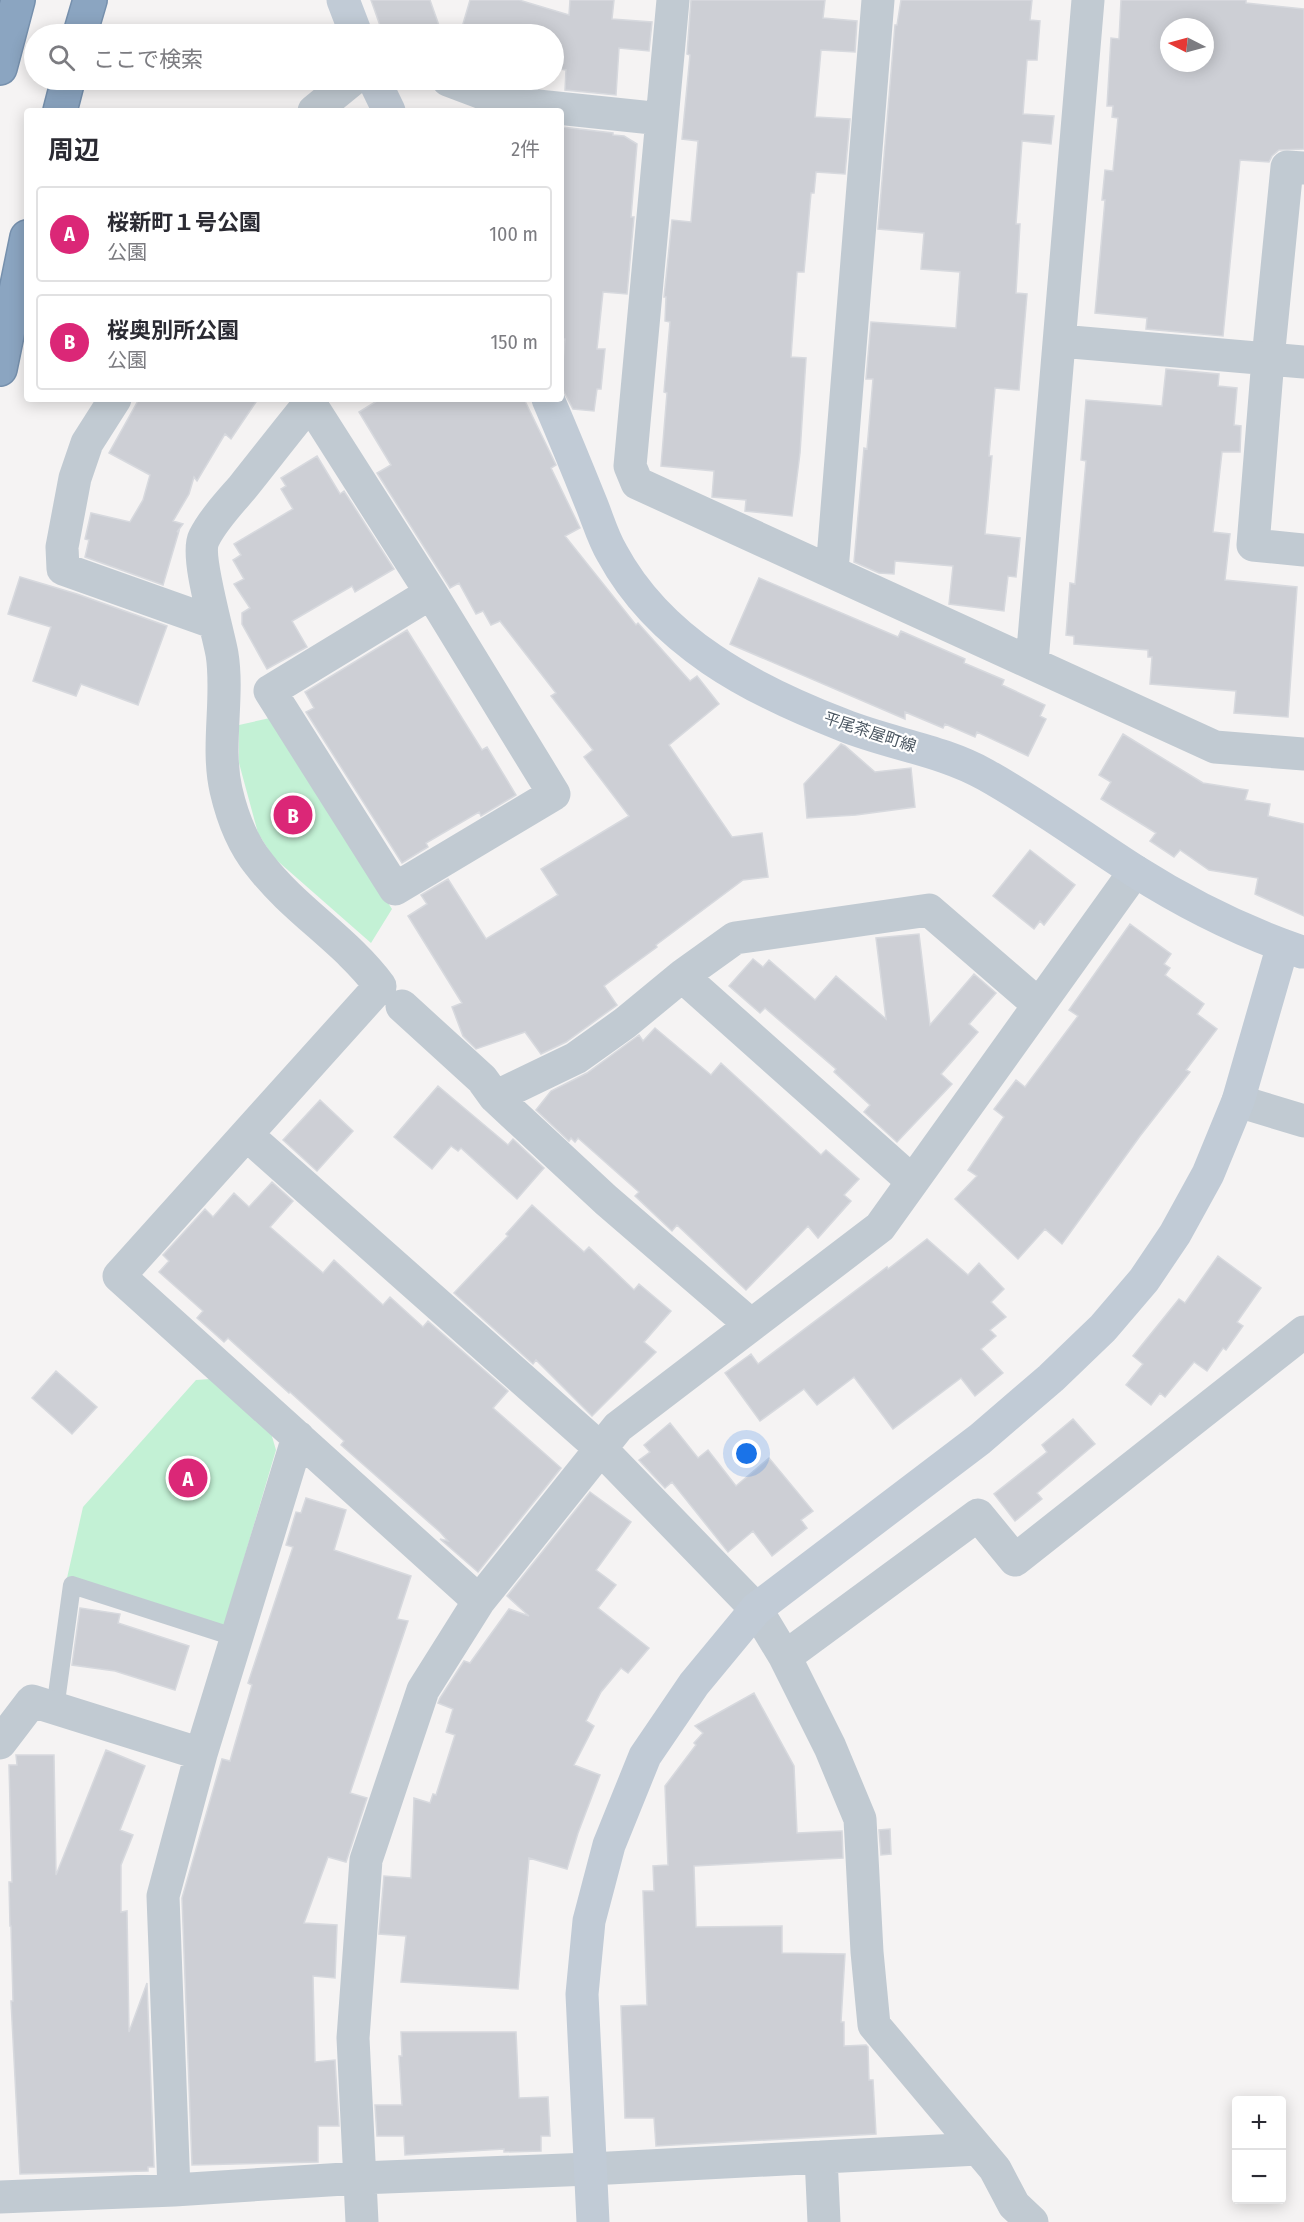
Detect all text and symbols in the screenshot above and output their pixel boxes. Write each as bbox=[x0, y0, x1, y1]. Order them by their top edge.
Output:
north arrow bbox=[1160, 18, 1214, 72]
search box bbox=[24, 24, 564, 90]
icon: search bbox=[45, 41, 78, 74]
text: ここで検索 bbox=[93, 46, 203, 73]
text: 周辺 bbox=[48, 135, 100, 166]
text: 2件 bbox=[511, 137, 540, 161]
text: 桜新町１号公園 bbox=[107, 209, 261, 236]
text: A bbox=[64, 222, 75, 246]
text: 100 m bbox=[489, 222, 538, 246]
text: 公園 bbox=[107, 240, 147, 264]
text: 桜奥別所公園 bbox=[107, 317, 239, 344]
text: B bbox=[64, 330, 75, 354]
text: 150 m bbox=[491, 330, 538, 354]
text: 公園 bbox=[107, 348, 147, 372]
street label: 平尾茶屋町線 bbox=[821, 708, 919, 756]
pin: B bbox=[274, 792, 312, 838]
your location bbox=[732, 1439, 761, 1468]
pin: A bbox=[168, 1456, 207, 1500]
map controls bbox=[1232, 2096, 1286, 2204]
button: + bbox=[1232, 2096, 1286, 2150]
button: − bbox=[1232, 2150, 1286, 2204]

